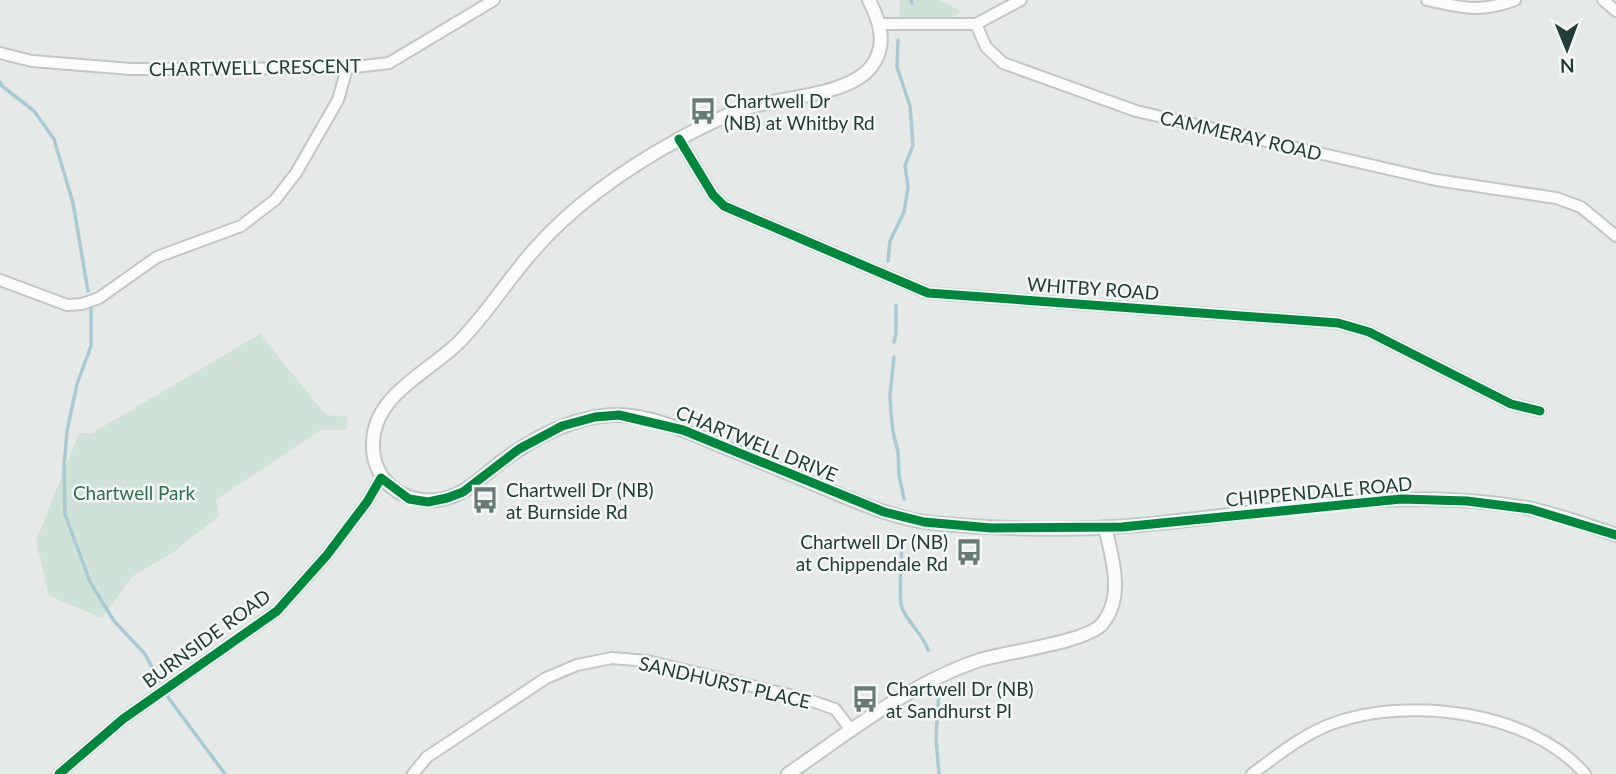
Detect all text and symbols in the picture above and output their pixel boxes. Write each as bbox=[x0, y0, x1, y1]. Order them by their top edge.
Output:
north arrow bbox=[1532, 14, 1602, 84]
street label: CHARTWELL CRESCENT bbox=[149, 54, 361, 80]
text: N bbox=[1560, 55, 1575, 78]
place label: Chartwell Dr (NB) at Whitby Rd bbox=[724, 89, 875, 134]
bus stop icon: Chartwell Dr (NB) at Whitby Rd bbox=[688, 96, 718, 126]
street label: CAMMERAY ROAD bbox=[1158, 105, 1324, 165]
street label: WHITBY ROAD bbox=[1026, 272, 1160, 304]
street label: CHARTWELL DRIVE bbox=[673, 400, 841, 486]
street label: CHIPPENDALE ROAD bbox=[1225, 471, 1413, 511]
place label: Chartwell Dr (NB) at Burnside Rd bbox=[506, 478, 654, 523]
park label: Chartwell Park bbox=[73, 481, 195, 504]
bus stop icon: Chartwell Dr (NB) at Burnside Rd bbox=[470, 485, 500, 515]
place label: Chartwell Dr (NB) at Chippendale Rd bbox=[796, 530, 948, 575]
bus stop icon: Chartwell Dr (NB) at Chippendale Rd bbox=[954, 537, 984, 567]
street label: BURNSIDE ROAD bbox=[138, 584, 274, 692]
street label: SANDHURST PLACE bbox=[637, 651, 813, 713]
place label: Chartwell Dr (NB) at Sandhurst Pl bbox=[886, 677, 1034, 722]
bus stop icon: Chartwell Dr (NB) at Sandhurst Pl bbox=[850, 684, 880, 714]

